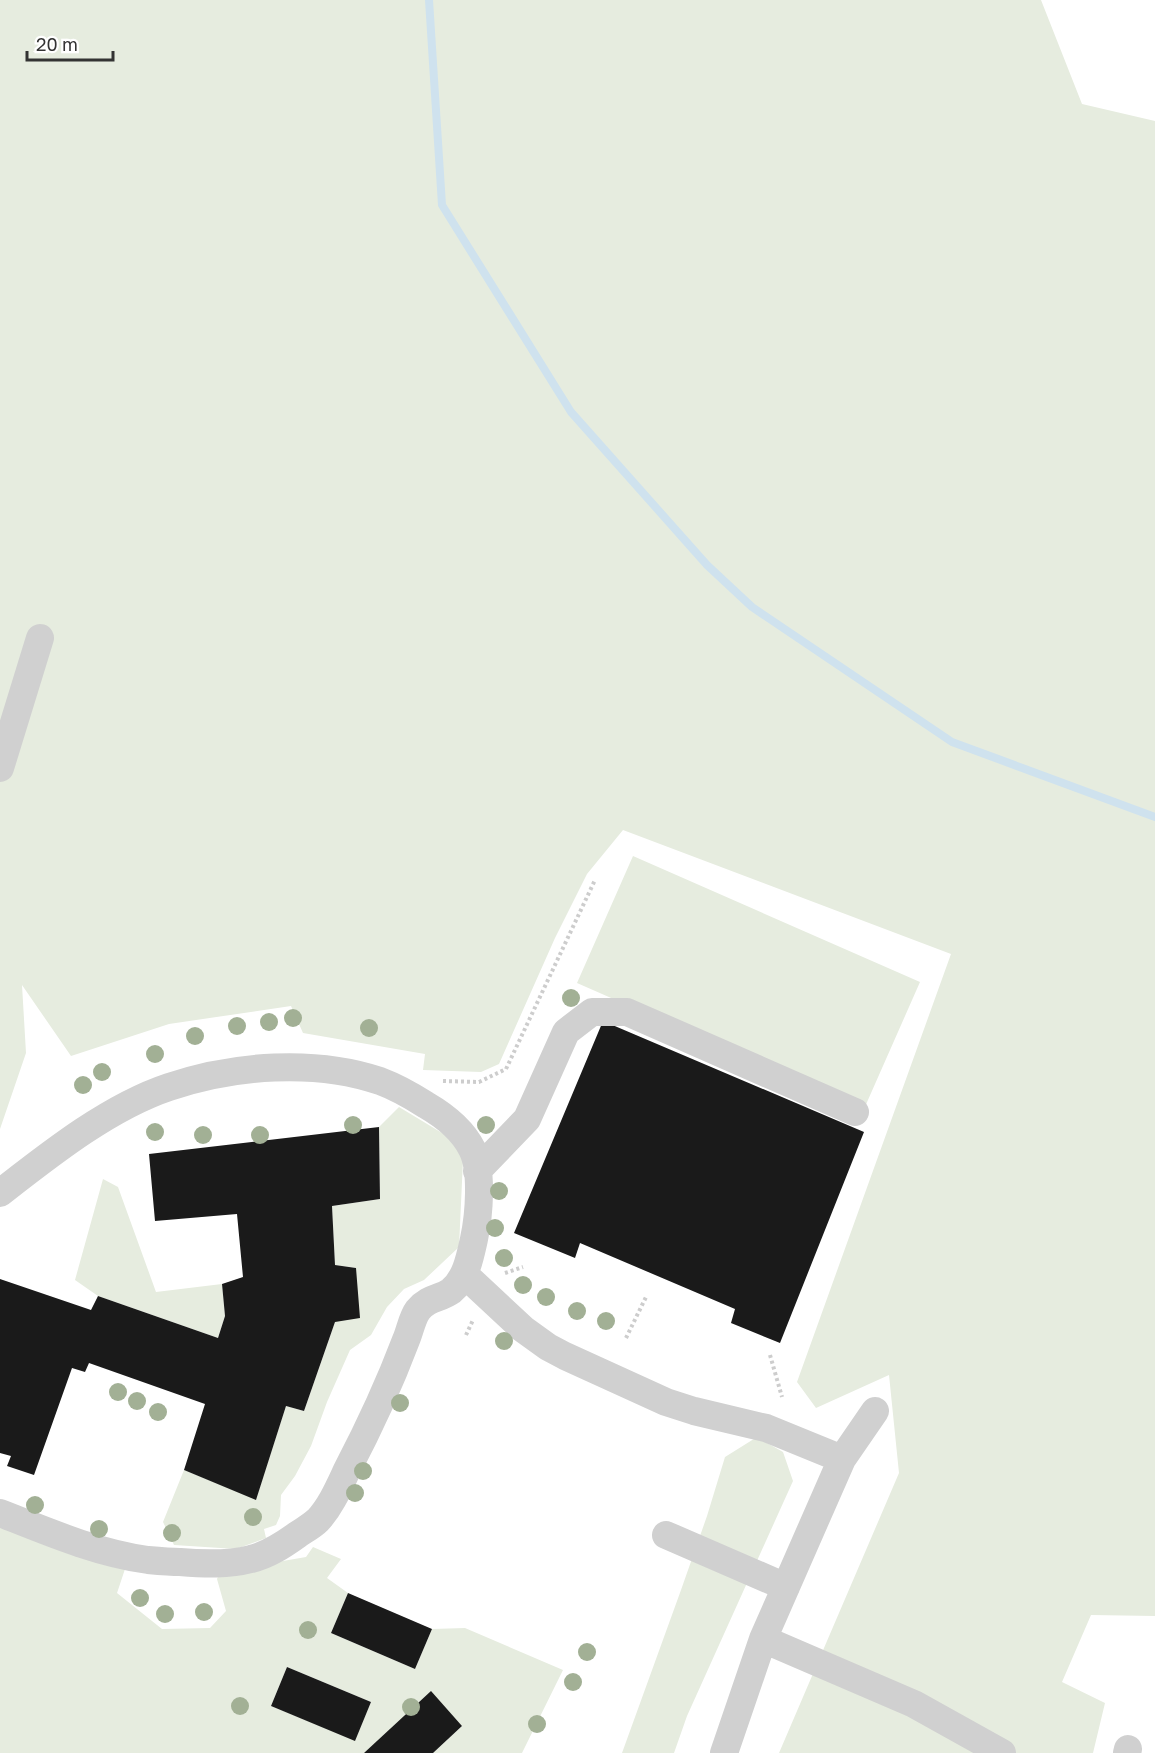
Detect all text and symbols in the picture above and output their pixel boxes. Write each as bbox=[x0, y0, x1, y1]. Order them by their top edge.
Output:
scale bar bbox=[27, 24, 112, 62]
text: 20 m bbox=[36, 33, 78, 55]

